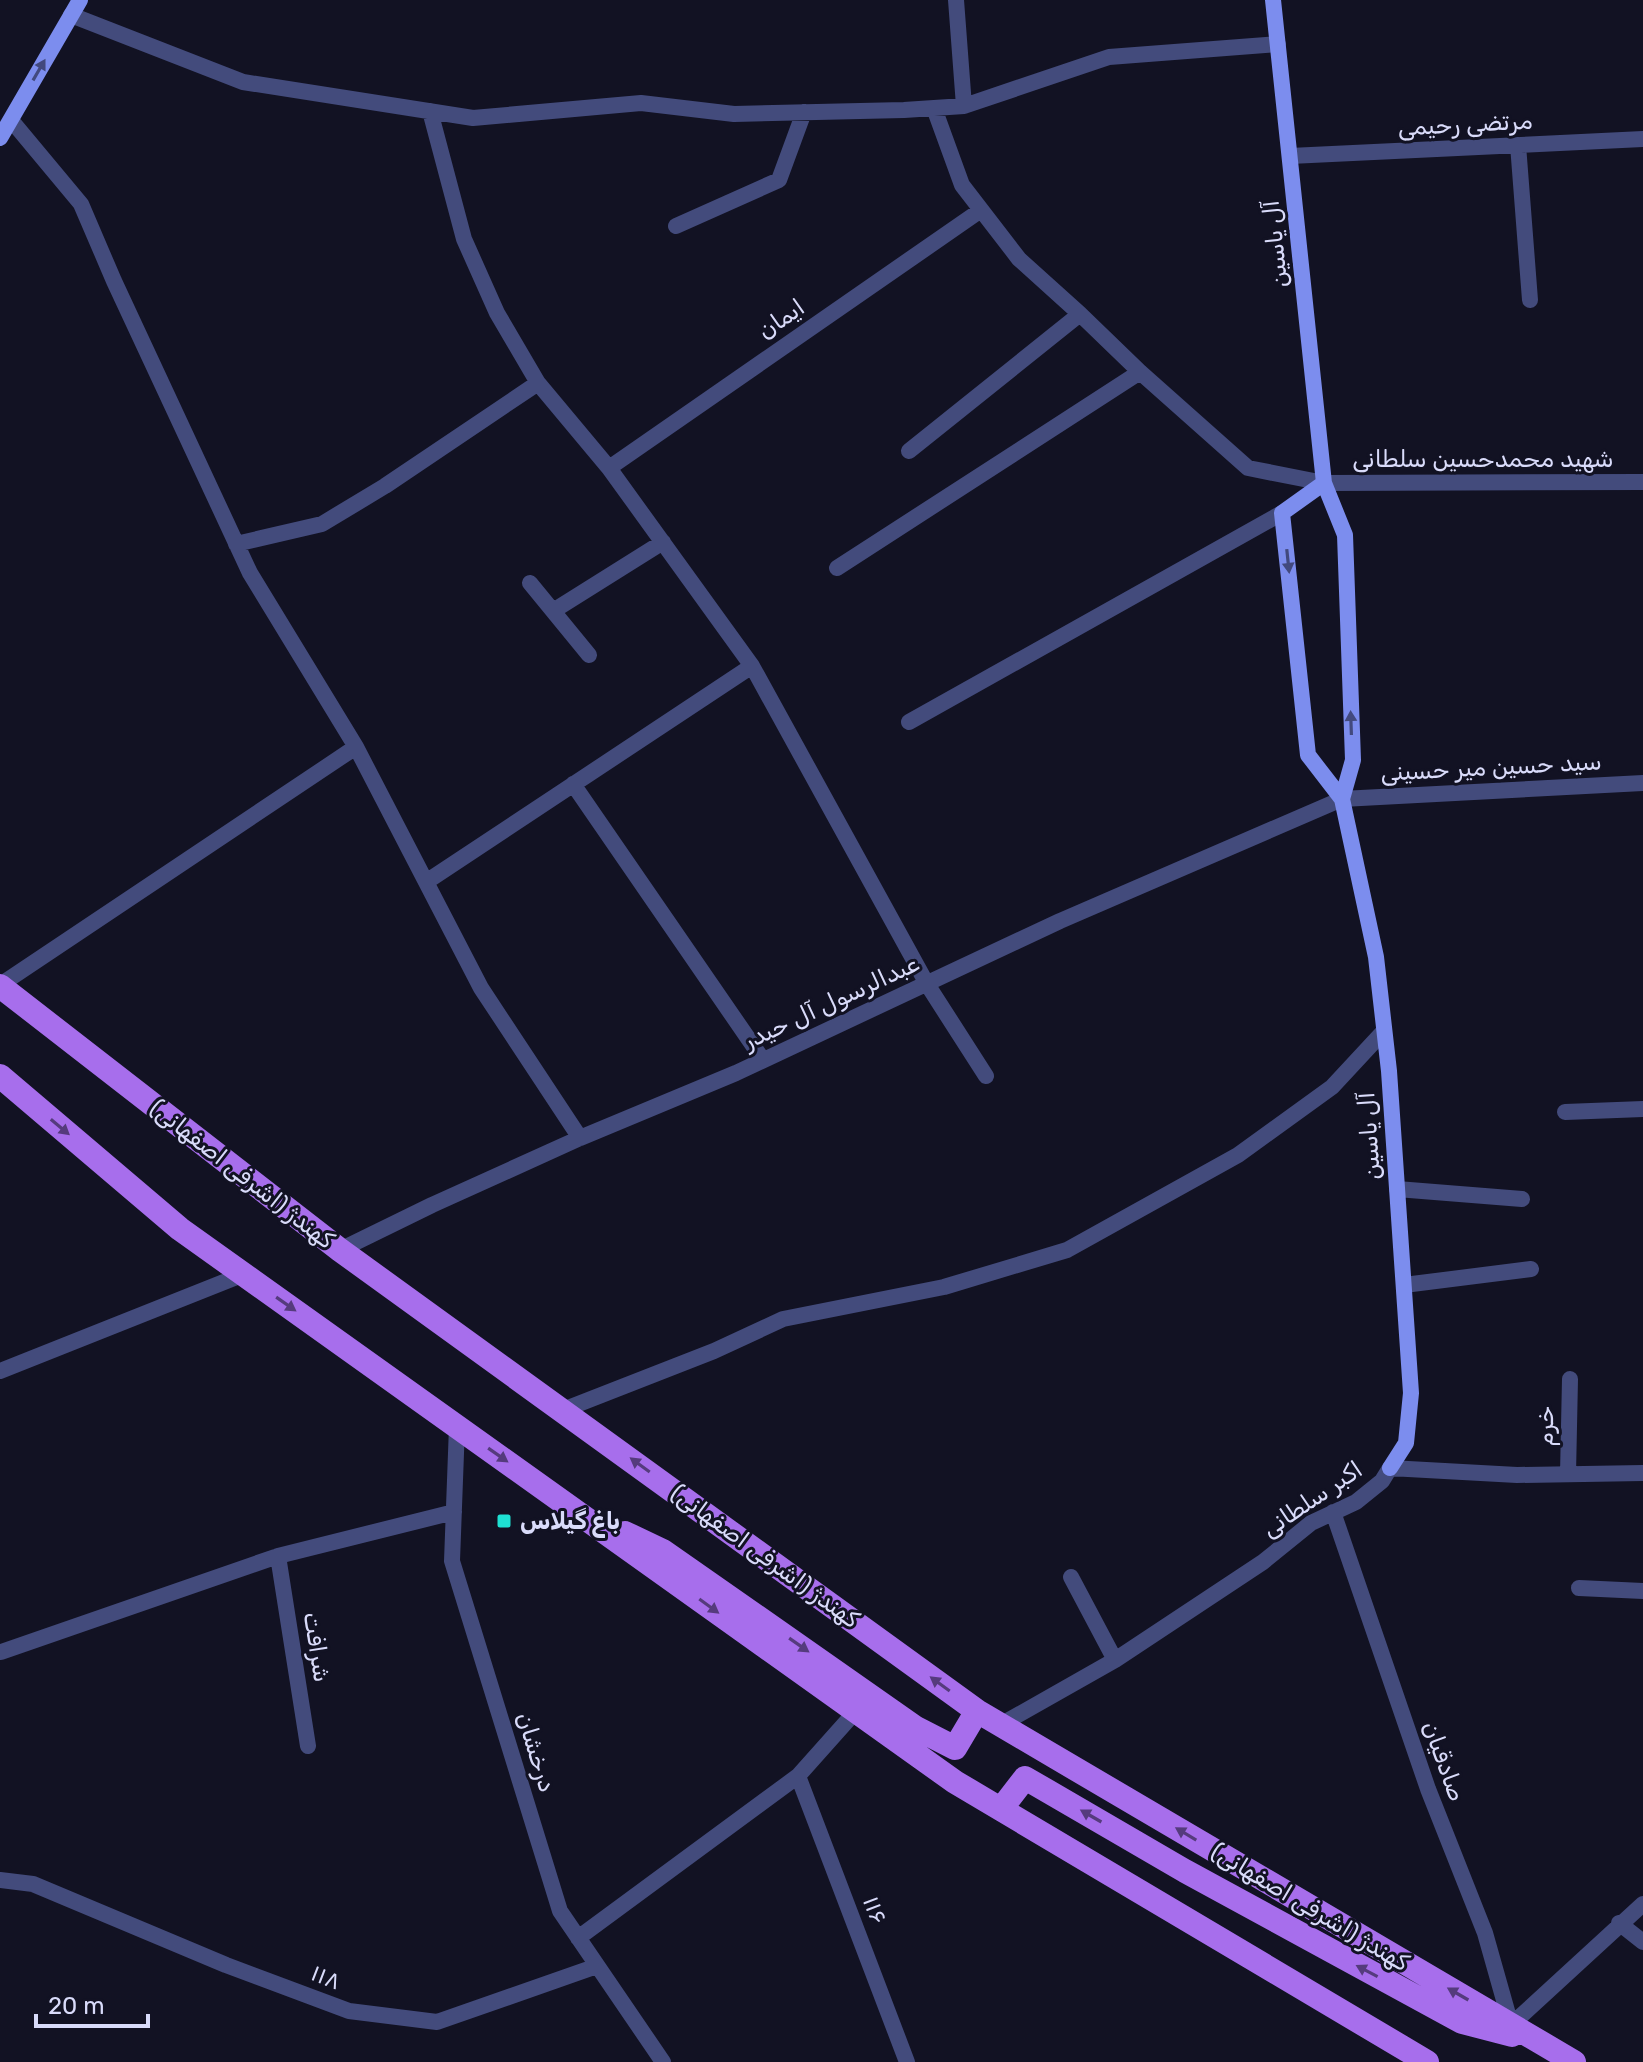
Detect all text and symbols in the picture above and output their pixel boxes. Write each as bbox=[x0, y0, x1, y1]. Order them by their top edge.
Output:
one-way arrow bbox=[32, 59, 46, 81]
street label: مرتضی رحیمی bbox=[1397, 106, 1533, 142]
street label: آل یاسین bbox=[1256, 199, 1294, 289]
street label: ایمان bbox=[752, 293, 810, 345]
street label: شهید محمدحسین سلطانی bbox=[1352, 445, 1614, 473]
one-way arrow bbox=[1281, 549, 1294, 574]
one-way arrow bbox=[1345, 710, 1358, 735]
street label: سید حسین میر حسینی bbox=[1380, 747, 1602, 787]
street label: عبدالرسول آل حیدر bbox=[737, 949, 923, 1056]
street label: آل یاسین bbox=[1352, 1091, 1386, 1181]
street label: کهندژ (اشرفی اصفهانی) bbox=[145, 1094, 340, 1255]
one-way arrow bbox=[49, 1118, 69, 1135]
one-way arrow bbox=[275, 1296, 296, 1311]
street label: خرم bbox=[1531, 1406, 1561, 1447]
one-way arrow bbox=[487, 1447, 508, 1462]
street label: اکبر سلطانی bbox=[1256, 1455, 1368, 1543]
one-way arrow bbox=[629, 1458, 650, 1473]
street label: کهندژ (اشرفی اصفهانی) bbox=[666, 1478, 865, 1634]
place label: باغ گیلاس bbox=[520, 1507, 620, 1538]
marker: باغ گیلاس bbox=[495, 1512, 513, 1530]
one-way arrow bbox=[699, 1598, 719, 1614]
street label: شرافت bbox=[298, 1610, 336, 1684]
one-way arrow bbox=[789, 1637, 810, 1652]
one-way arrow bbox=[930, 1677, 951, 1692]
street label: درخشان bbox=[511, 1709, 561, 1795]
street label: صادقیان bbox=[1417, 1717, 1471, 1805]
one-way arrow bbox=[1080, 1810, 1102, 1824]
one-way arrow bbox=[1175, 1827, 1197, 1841]
street label: کهندژ (اشرفی اصفهانی) bbox=[1206, 1837, 1414, 1977]
street label: ۱۱۶ bbox=[857, 1892, 893, 1928]
street label: ۱۱۸ bbox=[307, 1959, 345, 1995]
one-way arrow bbox=[1356, 1964, 1378, 1978]
scale bar bbox=[36, 1978, 148, 2028]
one-way arrow bbox=[1447, 1987, 1469, 2001]
text: 20 m bbox=[48, 1992, 105, 2020]

